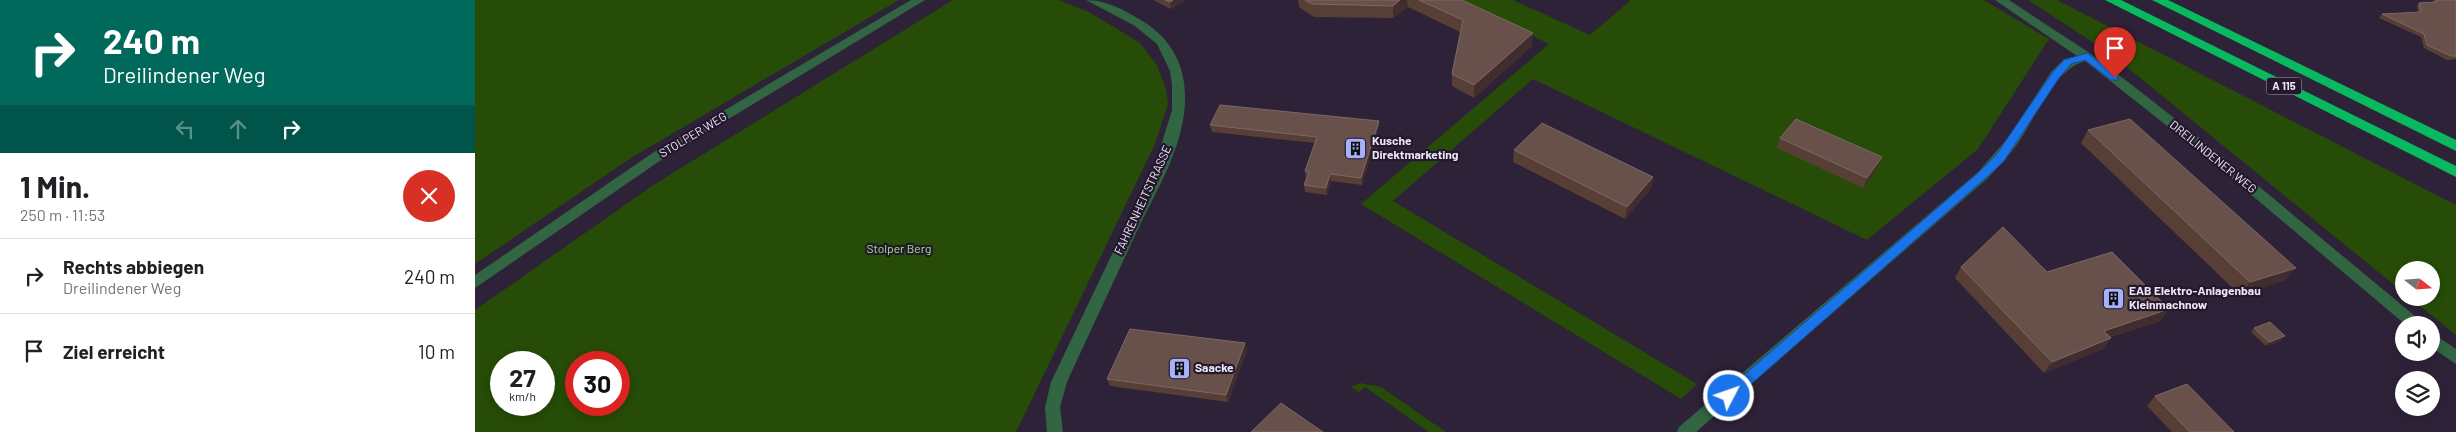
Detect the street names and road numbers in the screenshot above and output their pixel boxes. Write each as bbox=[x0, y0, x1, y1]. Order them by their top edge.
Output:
road number: A 115 bbox=[2267, 78, 2301, 94]
street label: STOLPER WEG bbox=[656, 108, 729, 160]
street label: DREILINDENER WEG bbox=[2167, 117, 2260, 196]
street label: FAHRENHEITSTRASSE bbox=[1111, 143, 1173, 256]

